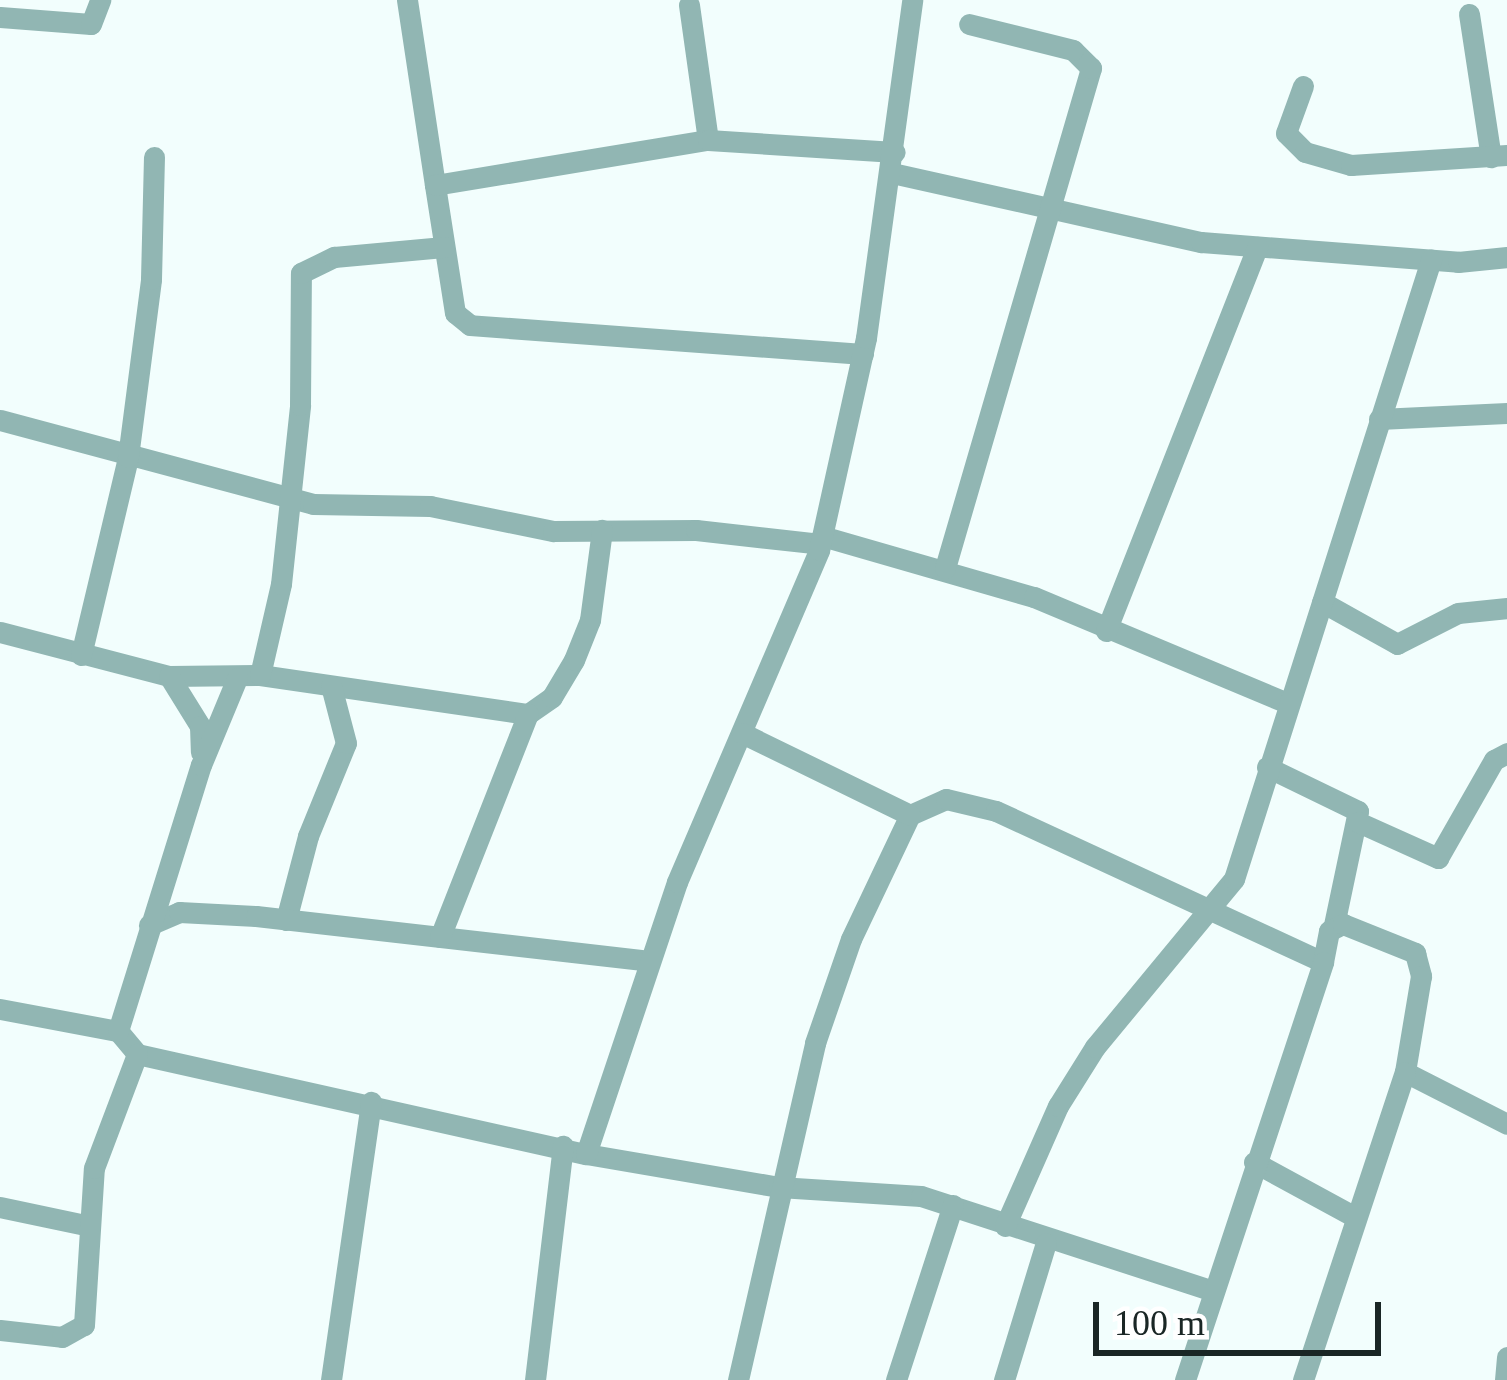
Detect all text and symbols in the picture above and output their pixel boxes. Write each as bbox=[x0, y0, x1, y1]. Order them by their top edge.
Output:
scale bar bbox=[1099, 1278, 1387, 1352]
text: 100 m bbox=[1114, 1303, 1205, 1343]

